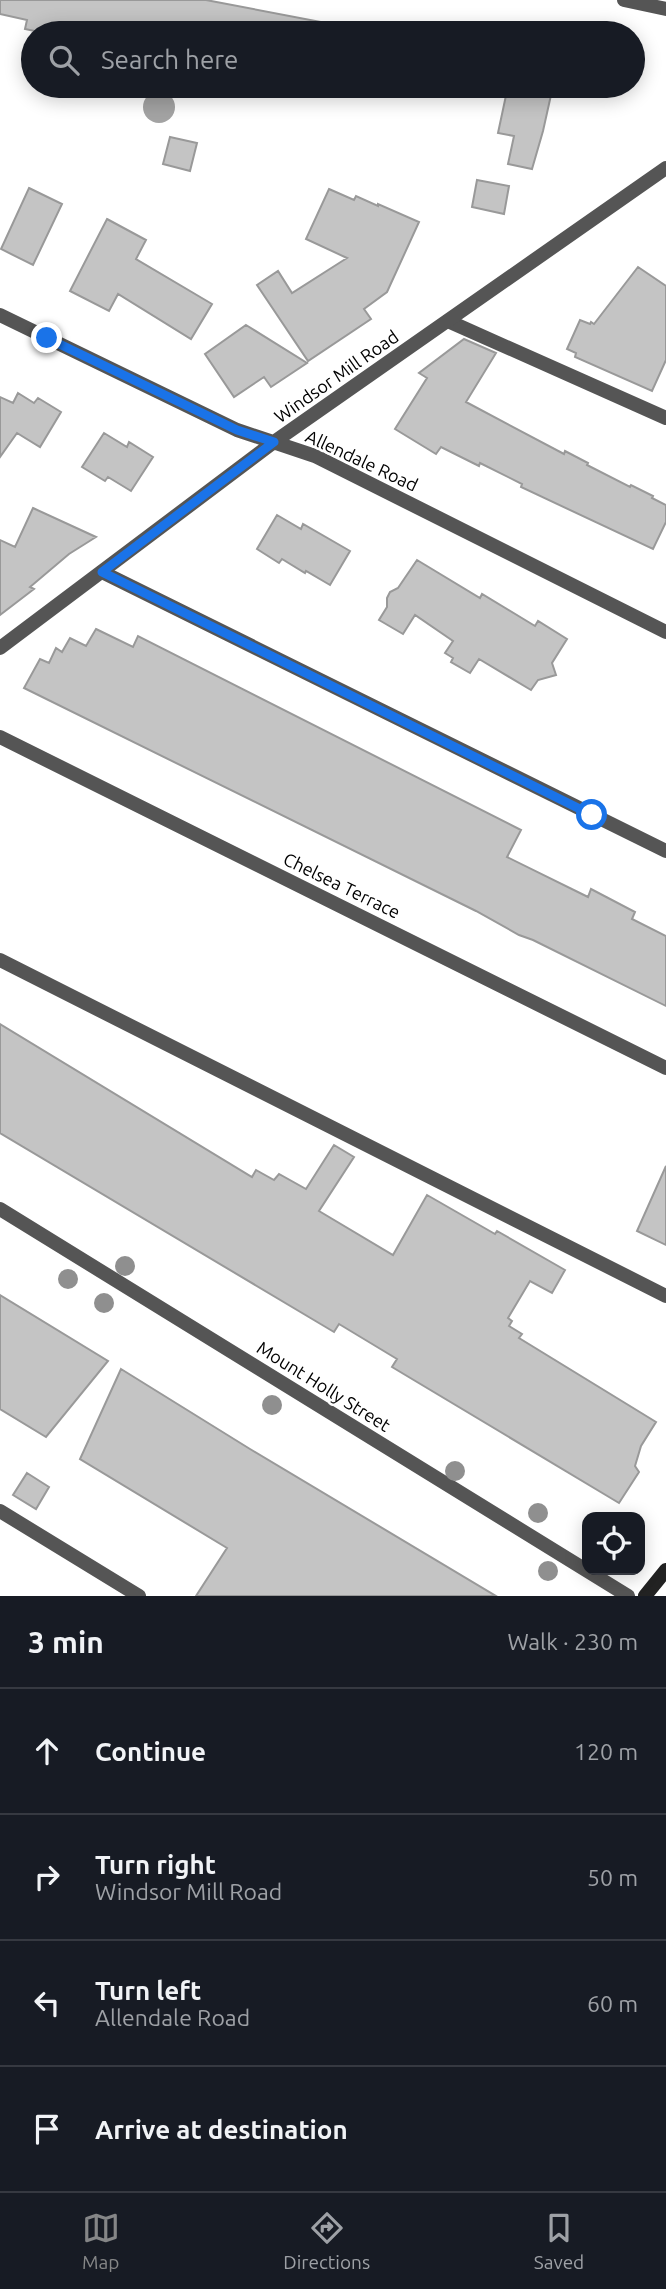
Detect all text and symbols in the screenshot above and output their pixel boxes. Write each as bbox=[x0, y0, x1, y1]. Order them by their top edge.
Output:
search box bbox=[21, 21, 645, 98]
icon: search bbox=[45, 41, 83, 79]
text: Search here bbox=[101, 45, 238, 74]
route end bbox=[31, 322, 62, 353]
street label: Windsor Mill Road bbox=[270, 326, 402, 426]
street label: Allendale Road bbox=[303, 425, 421, 495]
route start bbox=[576, 799, 607, 830]
street label: Chelsea Terrace bbox=[280, 848, 404, 922]
street label: Mount Holly Street bbox=[254, 1337, 394, 1435]
map controls bbox=[582, 1512, 645, 1575]
button: locate bbox=[582, 1512, 645, 1575]
text: 3 min bbox=[28, 1625, 104, 1659]
text: Walk · 230 m bbox=[507, 1629, 638, 1654]
icon: ahead bbox=[28, 1732, 66, 1770]
text: Continue bbox=[95, 1737, 206, 1766]
text: 120 m bbox=[574, 1739, 638, 1764]
text: Turn right bbox=[95, 1850, 216, 1879]
icon: right bbox=[28, 1858, 66, 1896]
text: 50 m bbox=[587, 1865, 638, 1890]
text: Windsor Mill Road bbox=[95, 1879, 282, 1904]
text: Turn left bbox=[95, 1976, 201, 2005]
icon: left bbox=[28, 1984, 66, 2022]
text: 60 m bbox=[587, 1991, 638, 2016]
text: Allendale Road bbox=[95, 2005, 250, 2030]
icon: arrive bbox=[28, 2110, 66, 2148]
text: Arrive at destination bbox=[95, 2115, 348, 2144]
tab: Map bbox=[82, 2209, 120, 2273]
tab: Directions bbox=[283, 2209, 370, 2273]
tab: Saved bbox=[534, 2209, 584, 2273]

